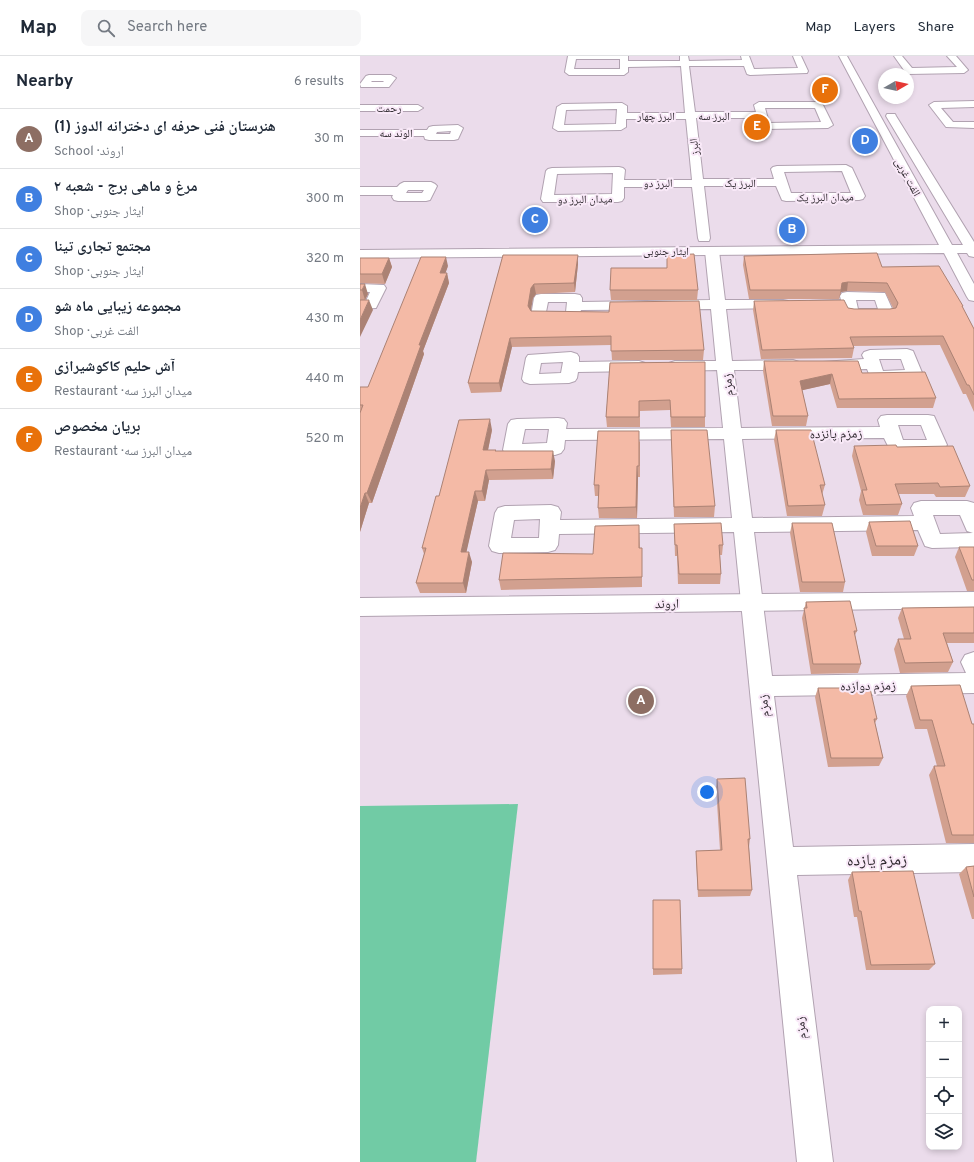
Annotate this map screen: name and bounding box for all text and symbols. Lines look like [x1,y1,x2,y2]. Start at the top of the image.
search box [81,10,361,46]
text: Map [20,16,57,40]
icon: search [95,17,117,39]
text: Search here [127,18,207,37]
text: Map [805,19,831,36]
text: Layers [853,19,895,36]
text: Share [917,19,954,36]
north arrow [878,68,914,104]
text: Nearby [16,71,73,93]
text: 6 results [294,74,344,90]
pin: F [812,75,838,105]
street label: رحمت [377,102,401,116]
street label: البرز چهار [636,110,675,124]
street label: البرز سه [698,110,730,124]
pin: E [744,112,770,142]
text: هنرستان فنی حرفه ای دخترانه الدوز (1) [54,118,276,137]
pin: D [852,126,878,156]
street label: الوند سه [379,127,413,141]
text: A [24,131,34,147]
text: 30 m [314,131,344,147]
street label: البرز [687,138,703,157]
text: School · اروند [54,144,124,160]
street label: الفت غربی [891,156,923,199]
street label: البرز دو [643,177,673,191]
street label: البرز یک [724,177,756,191]
text: مرغ و ماهی برج - شعبه ۲ [54,178,198,197]
street label: میدان البرز یک [796,190,854,206]
text: B [25,191,33,207]
text: 300 m [306,191,344,207]
street label: میدان البرز دو [557,193,613,207]
text: Shop · ایثار جنوبی [54,204,144,220]
pin: C [522,205,548,235]
pin: B [779,215,805,245]
text: مجتمع تجاری تینا [54,238,151,257]
street label: ایثار جنوبی [643,245,689,259]
text: C [25,251,33,267]
text: 320 m [306,251,344,267]
text: Shop · ایثار جنوبی [54,264,144,280]
text: مجموعه زیبایی ماه شو [54,298,181,317]
text: D [24,311,34,327]
text: 430 m [306,311,344,327]
text: Shop · الفت غربی [54,324,139,340]
text: آش حلیم کاکوشیرازی [54,358,175,377]
text: E [25,371,33,387]
text: 440 m [305,371,344,387]
street label: زمزم [720,373,738,397]
text: Restaurant · میدان البرز سه [54,384,192,400]
text: بریان مخصوص [54,418,140,437]
street label: زمزم پانزده [809,427,863,443]
text: F [25,431,33,447]
text: 520 m [306,431,344,447]
text: Restaurant · میدان البرز سه [54,444,192,460]
street label: اروند [655,597,679,613]
street label: زمزم دوازده [840,679,896,695]
pin: A [628,686,654,716]
street label: زمزم [756,694,774,718]
your location [697,782,717,802]
street label: زمزم یازده [847,850,907,872]
map controls [926,1006,962,1150]
button: + [926,1006,962,1042]
street label: زمزم [793,1016,811,1040]
button: − [926,1042,962,1078]
button: locate [926,1078,962,1114]
button: layers [926,1114,962,1150]

